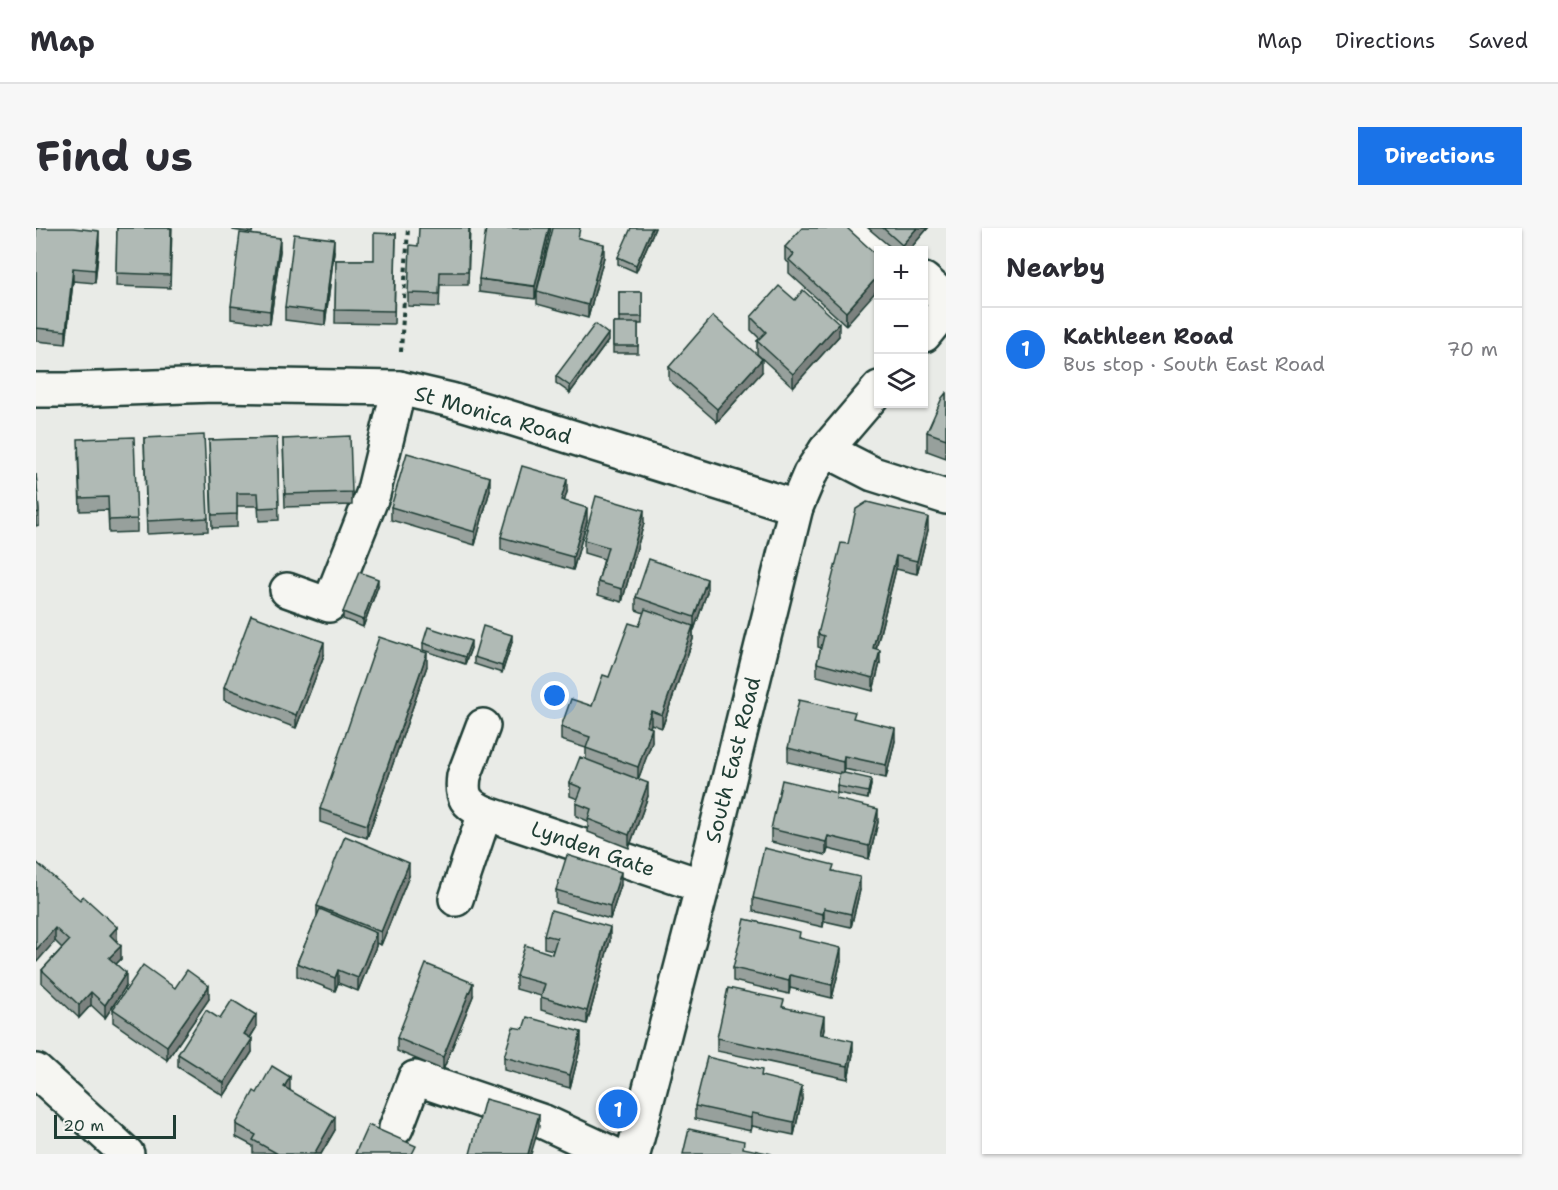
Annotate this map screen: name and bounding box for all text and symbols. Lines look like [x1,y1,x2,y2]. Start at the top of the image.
text: Map [30,22,95,60]
text: Map [1257,27,1302,55]
text: Directions [1335,27,1435,55]
text: Saved [1468,27,1528,55]
button: Directions [1358,127,1522,185]
text: Find us [36,128,193,184]
map controls [874,246,928,408]
button: + [874,246,928,300]
text: Nearby [1006,250,1105,285]
button: − [874,300,928,354]
text: Kathleen Road [1063,322,1234,351]
text: 1 [1021,336,1030,362]
text: 70 m [1446,336,1498,362]
text: Bus stop · South East Road [1063,351,1325,377]
button: layers [874,354,928,408]
street label: St Monica Road [411,379,575,451]
street label: South East Road [699,674,767,846]
your location [540,681,569,710]
street label: Lynden Gate [527,815,659,883]
pin: 1 [598,1086,638,1132]
scale bar [54,1112,176,1140]
text: 20 m [63,1115,104,1136]

